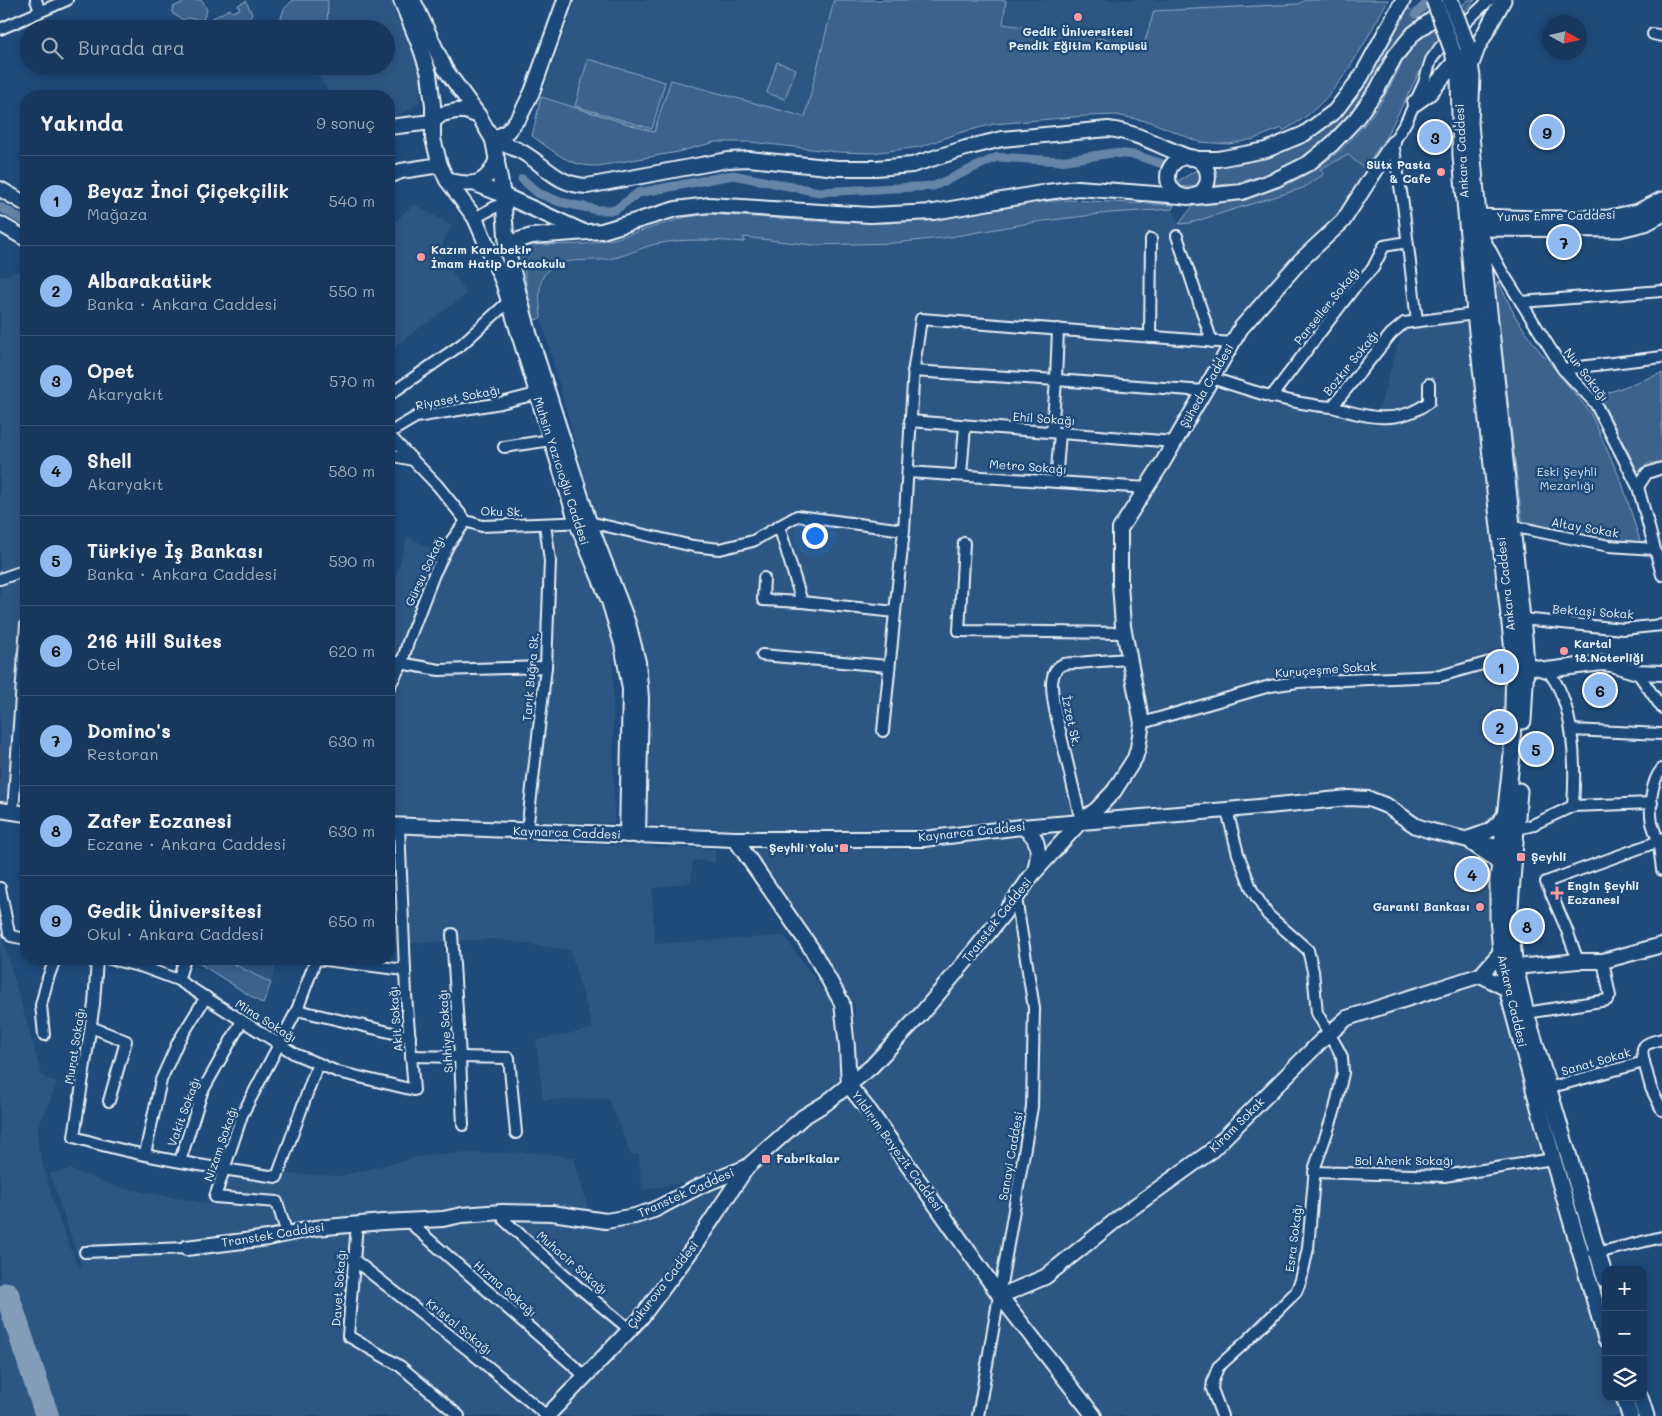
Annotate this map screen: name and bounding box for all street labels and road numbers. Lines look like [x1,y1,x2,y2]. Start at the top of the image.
street label: Ankara Caddesi [1451,104,1471,199]
street label: Yunus Emre Caddesi [1496,206,1616,224]
street label: Parseller Sokağı [1290,263,1363,348]
street label: Bozkır Sokağı [1319,326,1382,398]
street label: Şüheda Caddesi [1176,341,1237,430]
street label: Nur Sokağı [1561,344,1613,404]
street label: Riyaset Sokağı [414,381,502,413]
street label: Muhsin Yazıcıoğlu Caddesi [530,394,594,547]
street label: Ehil Sokağı [1012,408,1076,428]
street label: Metro Sokağı [989,455,1067,477]
street label: Oku Sk. [480,503,524,519]
street label: Altay Sokak [1550,513,1620,541]
street label: Gürsu Sokağı [401,533,447,608]
street label: Ankara Caddesi [1492,536,1518,632]
street label: Bektaşi Sokak [1552,600,1634,622]
street label: Tarık Buğra Sk. [518,632,542,722]
street label: Kuruçeşme Sokak [1275,657,1377,681]
street label: İzzet Sk. [1059,694,1085,748]
street label: Kaynarca Caddesi [917,817,1026,845]
street label: Kaynarca Caddesi [513,822,621,842]
street label: Transtek Caddesi [958,874,1034,965]
street label: Ankara Caddesi [1495,953,1531,1049]
street label: Akit Sokağı [384,986,406,1053]
street label: Sıhhiye Sokağı [434,989,456,1073]
street label: Mina Sokağı [233,995,300,1045]
street label: Murat Sokağı [60,1006,88,1085]
street label: Sanat Sokak [1559,1043,1632,1079]
street label: Vakit Sokağı [163,1075,203,1149]
street label: Yıldırım Bayezit Caddesi [849,1087,947,1214]
street label: Kiram Sokak [1205,1093,1267,1155]
street label: Nizam Sokağı [200,1104,240,1183]
street label: Sanayi Caddesi [994,1110,1026,1202]
street label: Bol Ahenk Sokağı [1354,1152,1454,1168]
street label: Transtek Caddesi [635,1164,736,1221]
street label: Esra Sokağı [1281,1203,1305,1273]
street label: Transtek Caddesi [220,1218,325,1250]
street label: Muhacir Sokağı [534,1227,612,1298]
street label: Çukurova Caddesi [623,1237,701,1331]
street label: Davet Sokağı [327,1249,349,1327]
street label: Hızma Sokağı [471,1257,540,1320]
street label: Kristal Sokağı [423,1295,496,1358]

